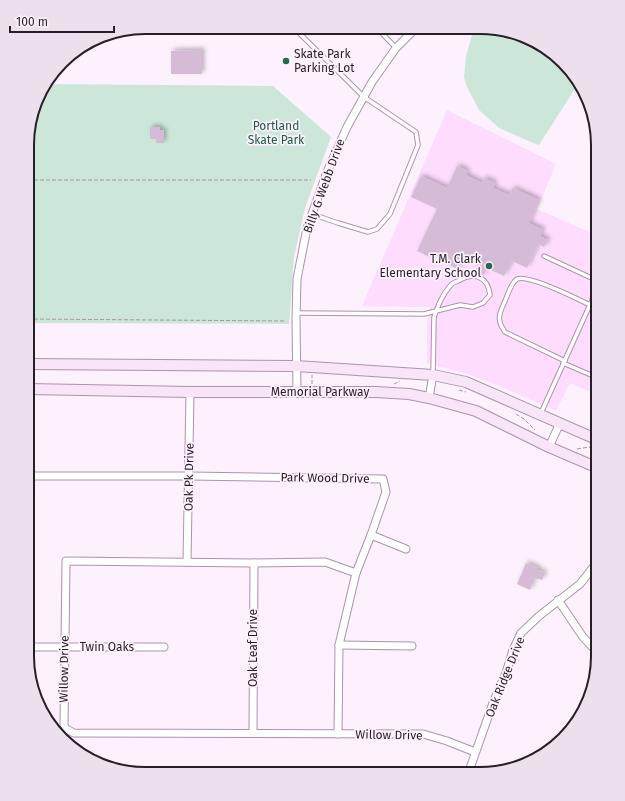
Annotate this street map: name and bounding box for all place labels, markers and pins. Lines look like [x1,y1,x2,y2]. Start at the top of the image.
place label: Skate Park Parking Lot [294,47,355,75]
marker: Skate Park Parking Lot [281,56,291,66]
place label: T.M. Clark Elementary School [379,252,482,280]
marker: T.M. Clark Elementary School [484,261,494,271]

